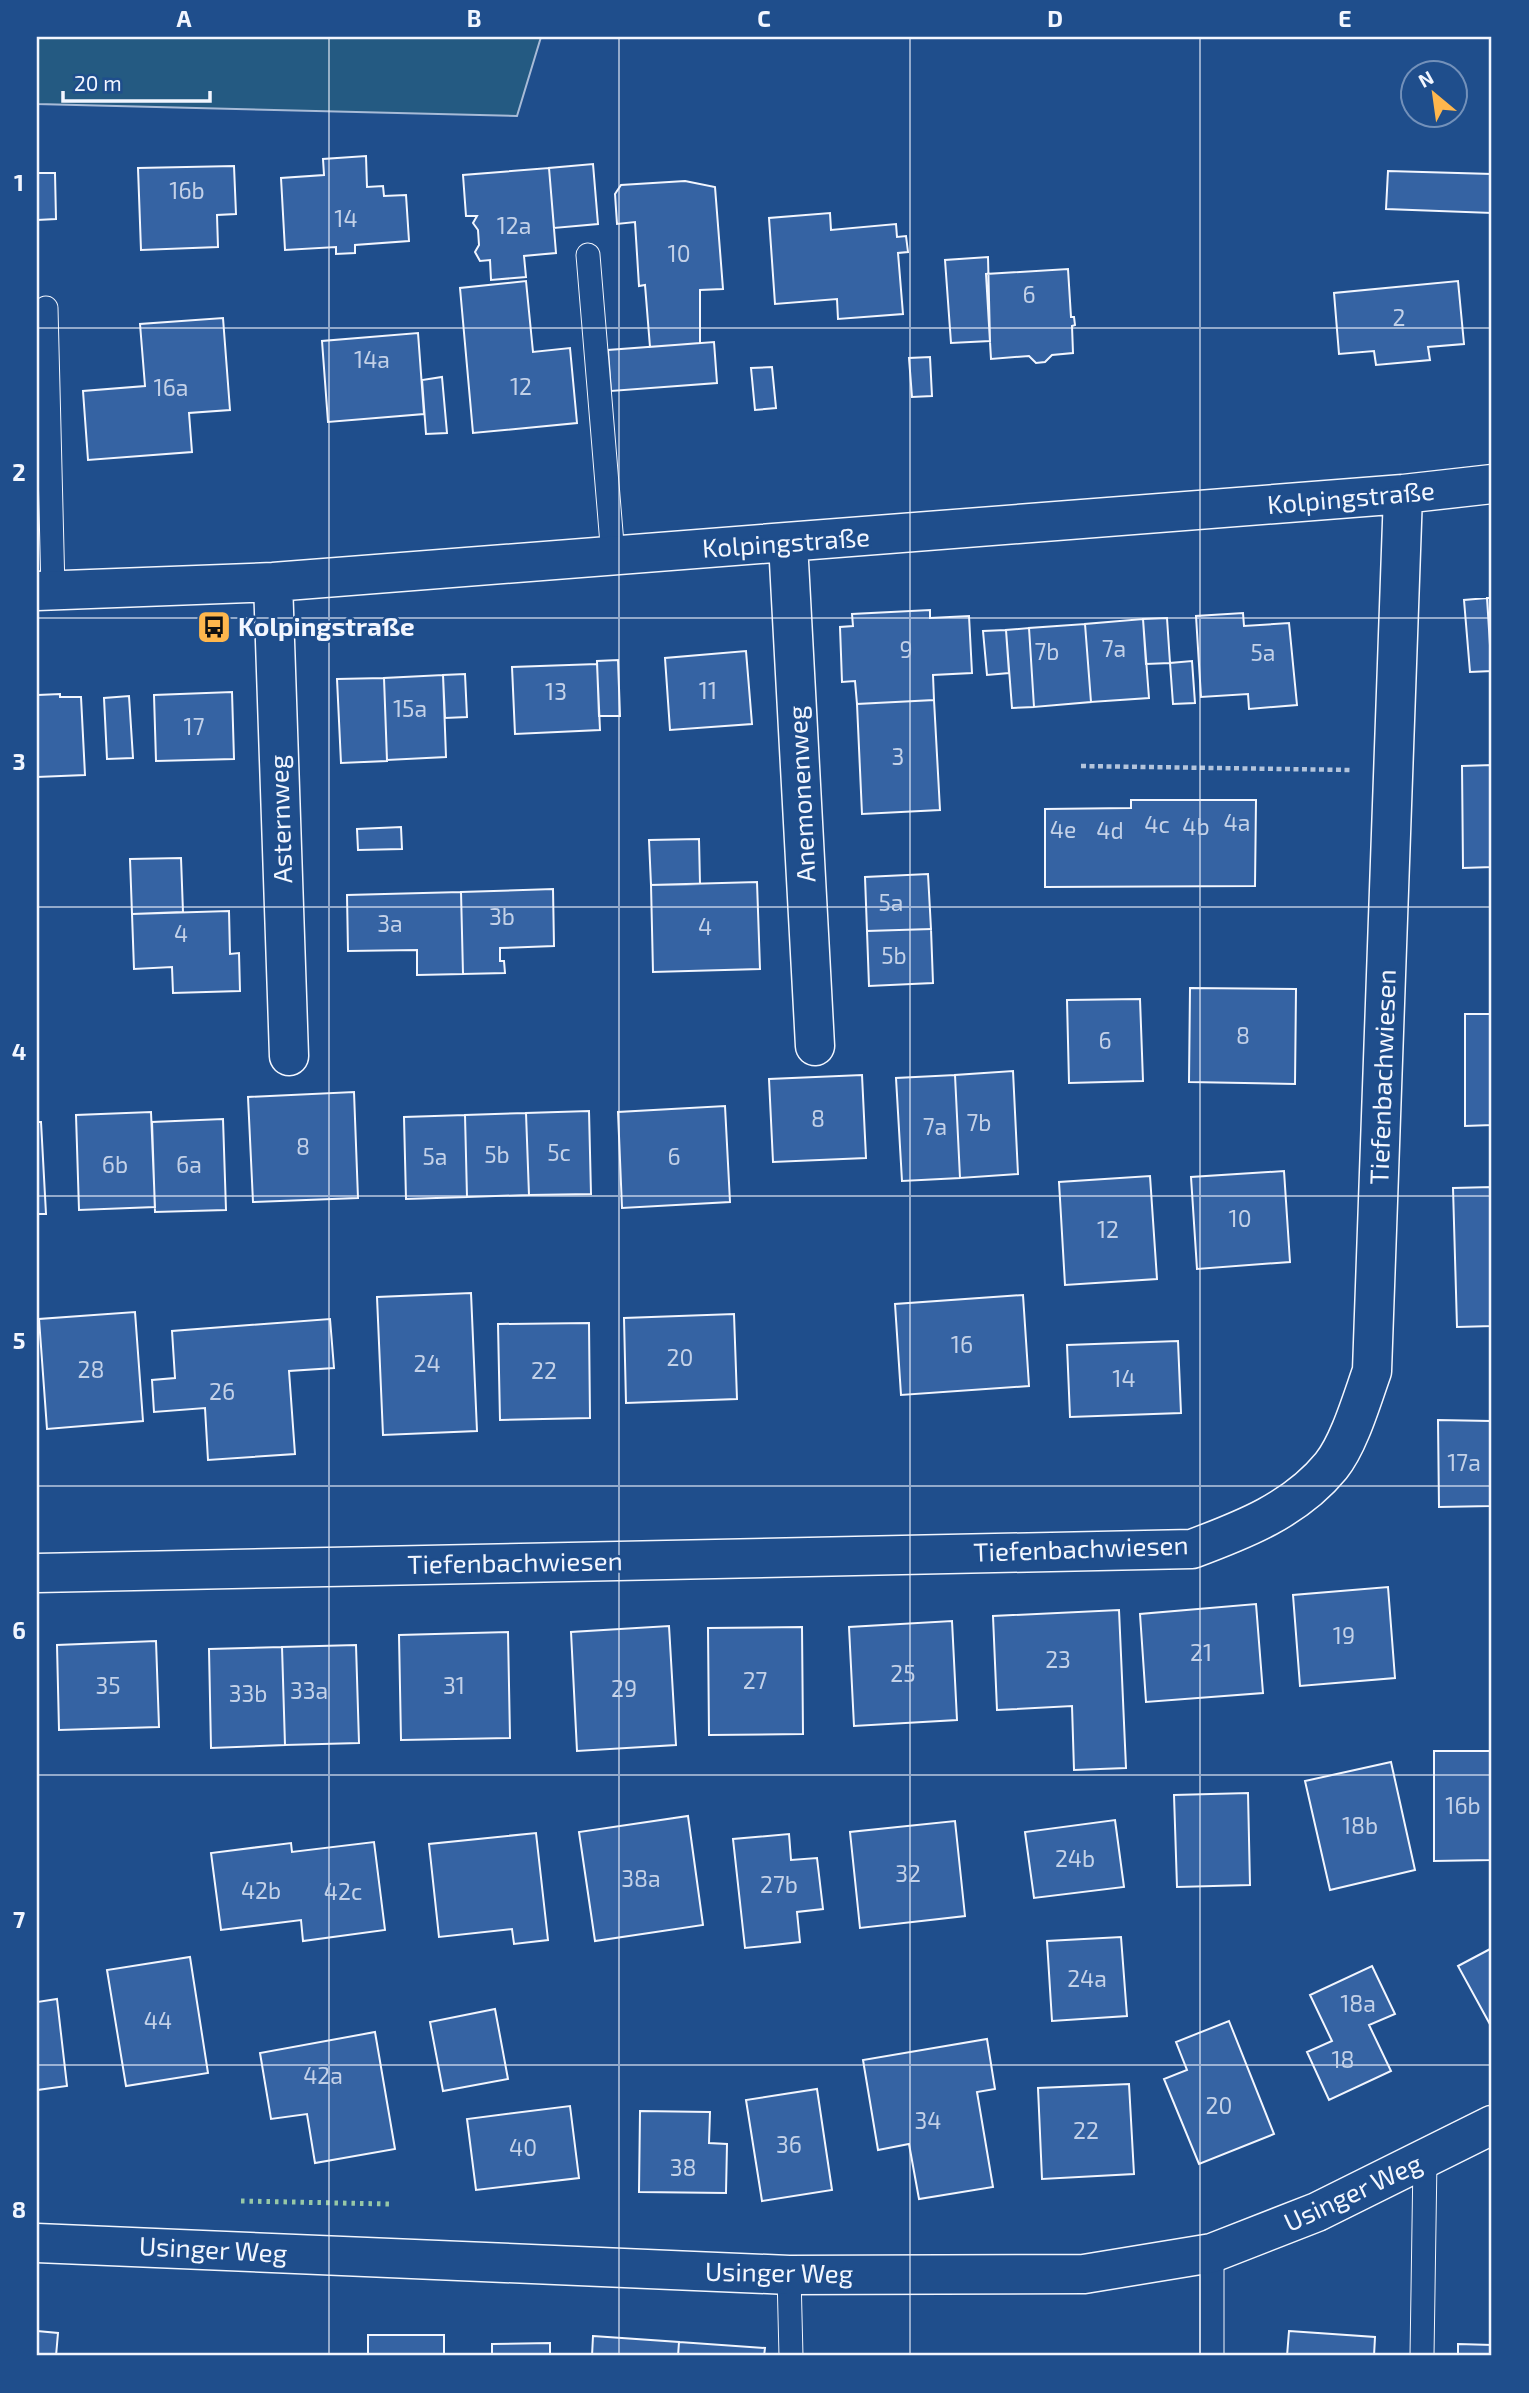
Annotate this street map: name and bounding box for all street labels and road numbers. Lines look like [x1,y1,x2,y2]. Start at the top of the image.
street label: Kolpingstraße [1266,474,1436,519]
street label: Kolpingstraße [701,520,871,563]
street label: Anemonenweg [780,705,821,883]
street label: Asternweg [262,754,297,884]
street label: Tiefenbachwiesen [1362,969,1401,1185]
street label: Tiefenbachwiesen [973,1528,1189,1567]
street label: Tiefenbachwiesen [407,1544,623,1579]
street label: Usinger Weg [1279,2146,1426,2237]
street label: Usinger Weg [138,2229,288,2268]
street label: Usinger Weg [705,2255,854,2288]

